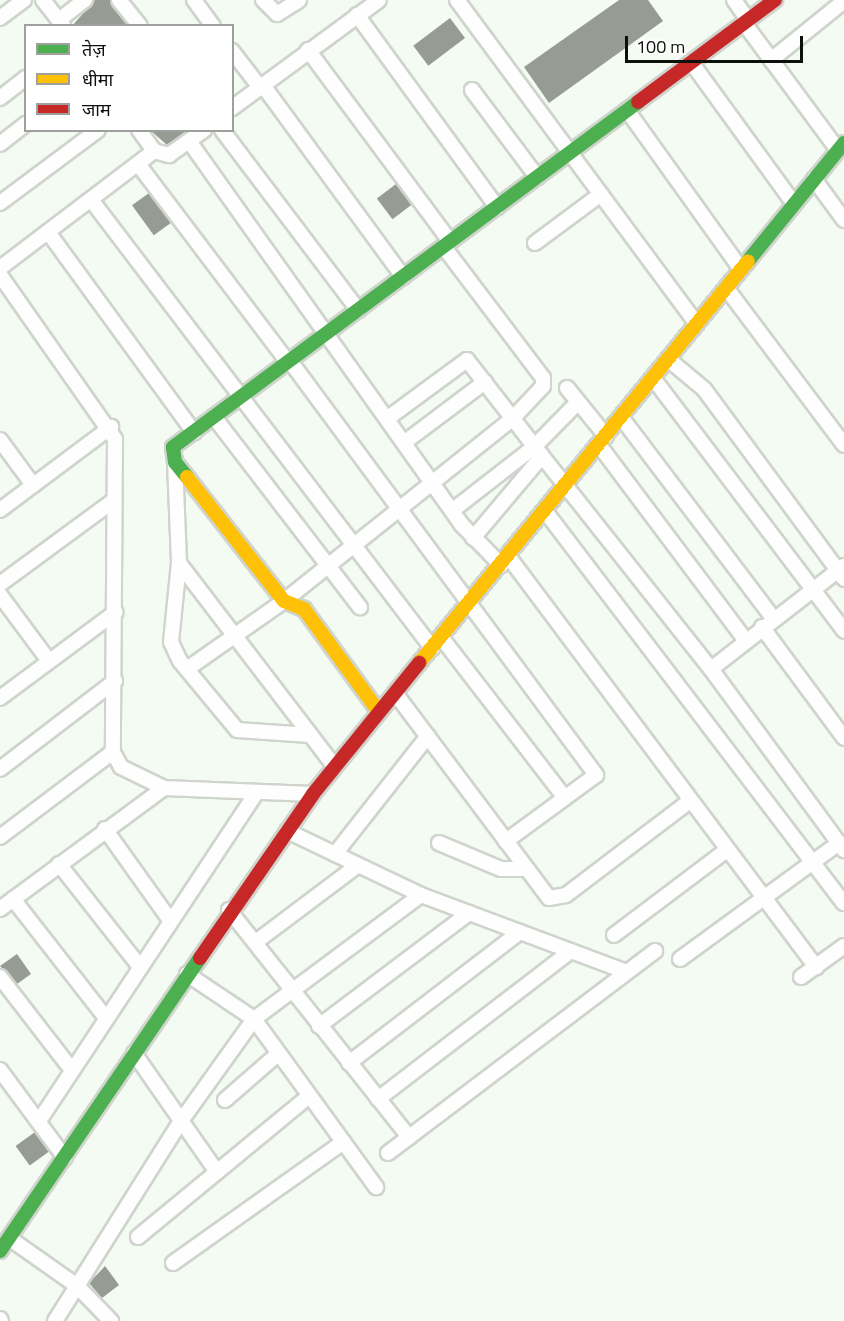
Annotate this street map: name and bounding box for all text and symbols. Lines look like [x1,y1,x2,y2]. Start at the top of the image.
legend [24,24,234,132]
scale bar [628,24,806,62]
text: 100 m [636,33,685,60]
text: तेज़ [82,36,106,63]
text: धीमा [82,66,113,93]
text: जाम [82,96,111,123]

